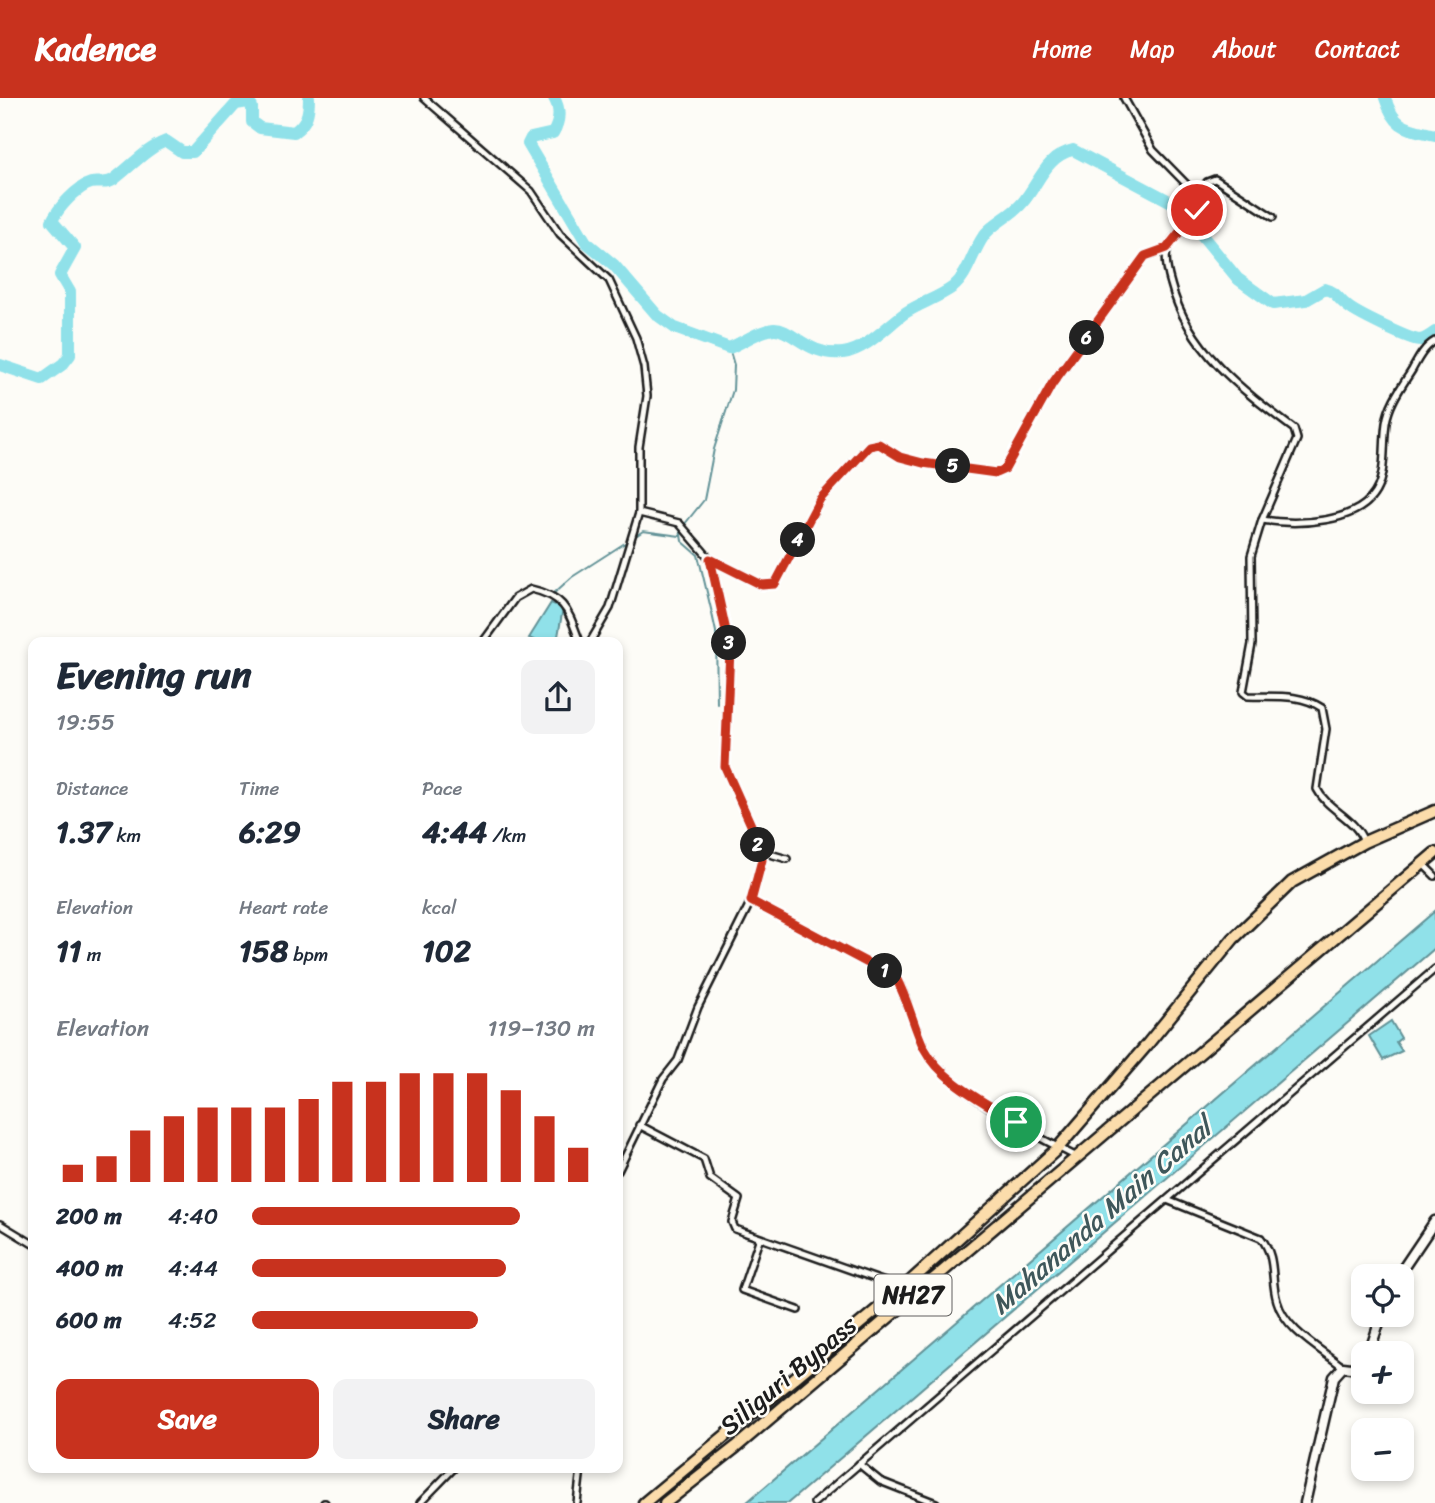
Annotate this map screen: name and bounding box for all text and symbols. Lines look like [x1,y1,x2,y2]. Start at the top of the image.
text: Kadence [35,20,156,78]
text: Home [1032,28,1092,70]
text: Map [1130,28,1174,70]
text: About [1212,28,1277,70]
text: Contact [1315,28,1400,70]
pin [1167,180,1227,240]
icon: check [1178,191,1216,229]
pin: 6 [1070,320,1104,356]
text: 6 [1081,321,1092,354]
pin: 5 [936,448,970,484]
text: 5 [947,449,958,482]
pin: 4 [780,522,816,558]
text: 4 [792,523,803,556]
pin: 3 [712,626,746,660]
text: 3 [723,626,734,659]
text: Evening run [56,642,252,709]
button: share [521,660,595,734]
text: 19:55 [56,702,115,743]
text: Distance [56,772,128,805]
text: Time [239,772,279,805]
text: Pace [422,772,462,805]
text: 1.37 [56,805,112,859]
text: 6:29 [239,805,301,859]
text: 4:44 [422,805,487,859]
text: km [112,819,141,852]
text: /km [487,819,526,852]
pin: 2 [740,828,776,862]
text: 2 [752,828,763,861]
text: Elevation [56,891,133,924]
text: Heart rate [239,891,328,924]
text: kcal [422,891,457,924]
text: 11 [56,924,82,978]
text: 158 [239,924,288,978]
text: 102 [422,924,471,978]
text: m [82,938,101,971]
text: bpm [288,938,328,971]
pin: 1 [868,954,903,988]
text: 1 [880,954,889,987]
text: Elevation [56,1008,149,1049]
text: 119–130 m [487,1008,595,1049]
pin [986,1092,1046,1152]
water label: Mahananda Main Canal [979,1101,1228,1327]
icon: arrive [997,1103,1035,1141]
text: 200 m [56,1196,122,1237]
text: 4:40 [168,1196,218,1237]
text: 400 m [56,1248,123,1289]
text: 4:44 [168,1248,218,1289]
map controls [1351,1264,1414,1481]
button: locate [1351,1264,1414,1327]
road number: NH27 [874,1274,951,1316]
text: 600 m [56,1300,122,1341]
text: 4:52 [168,1300,217,1341]
street label: Siliguri Bypass [708,1302,868,1447]
button: + [1351,1341,1414,1404]
button: Save [56,1379,319,1459]
button: Share [333,1379,595,1459]
button: − [1351,1418,1414,1481]

